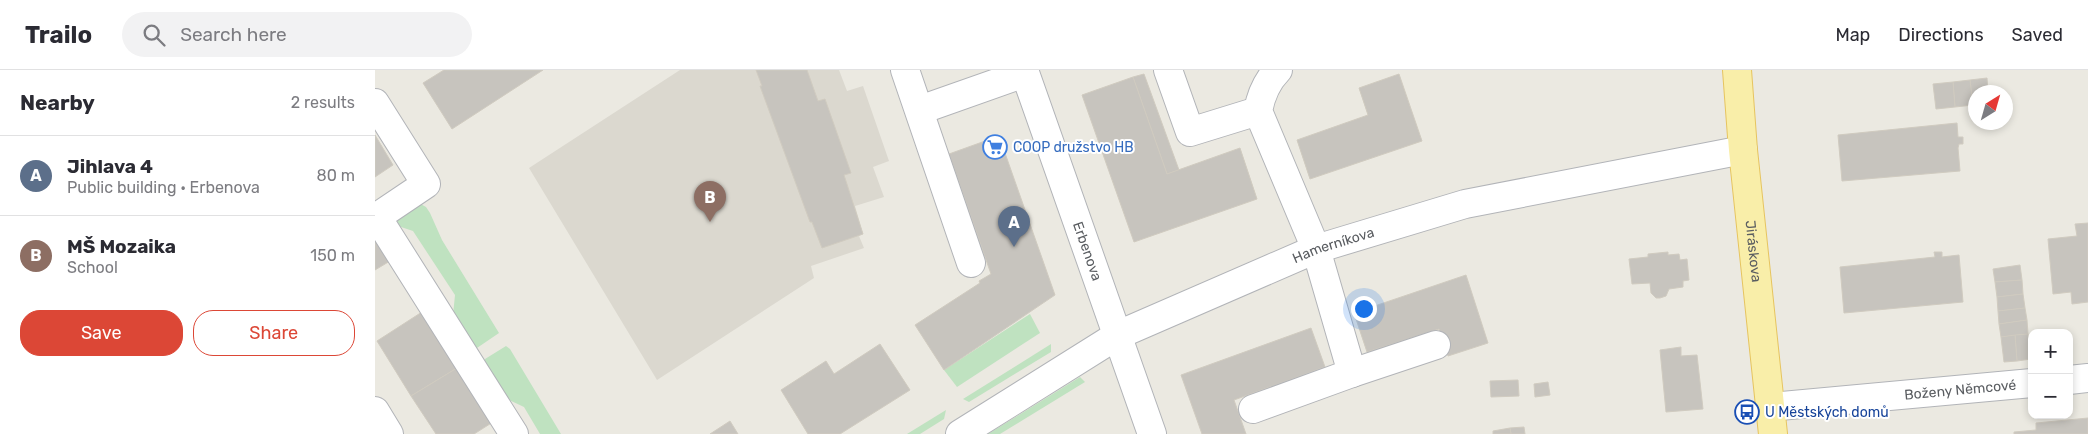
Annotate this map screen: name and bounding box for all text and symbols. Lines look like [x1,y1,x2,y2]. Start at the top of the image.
search box [122,12,472,57]
text: Trailo [25,21,92,49]
icon: search [140,21,168,49]
text: Search here [180,23,287,46]
text: Map [1835,24,1870,46]
text: Directions [1898,24,1984,46]
text: Saved [2012,24,2063,46]
north arrow [1968,85,2013,130]
text: Nearby [20,90,95,115]
text: 2 results [291,93,355,112]
supermarket icon: COOP družstvo HB [982,134,1008,160]
place label: COOP družstvo HB [1013,139,1134,156]
text: Jihlava 4 [67,155,153,178]
text: A [30,166,42,185]
text: 80 m [317,166,355,185]
text: Public building · Erbenova [67,178,260,197]
pin: B [694,181,726,222]
pin: A [998,206,1030,247]
street label: Erbenova [1069,219,1106,283]
street label: Jiráskova [1742,219,1765,283]
street label: Hamerníkova [1290,223,1376,267]
text: MŠ Mozaika [67,235,176,258]
text: B [30,246,42,265]
text: 150 m [310,246,355,265]
text: School [67,258,118,277]
your location [1351,296,1377,322]
button: Save [20,310,183,356]
button: Share [193,310,355,356]
map controls [2028,329,2073,419]
button: + [2028,329,2073,374]
button: − [2028,374,2073,419]
street label: Boženy Němcové [1904,376,2017,403]
bus stop icon: U Městských domů [1734,399,1760,425]
place label: U Městských domů [1765,404,1889,421]

